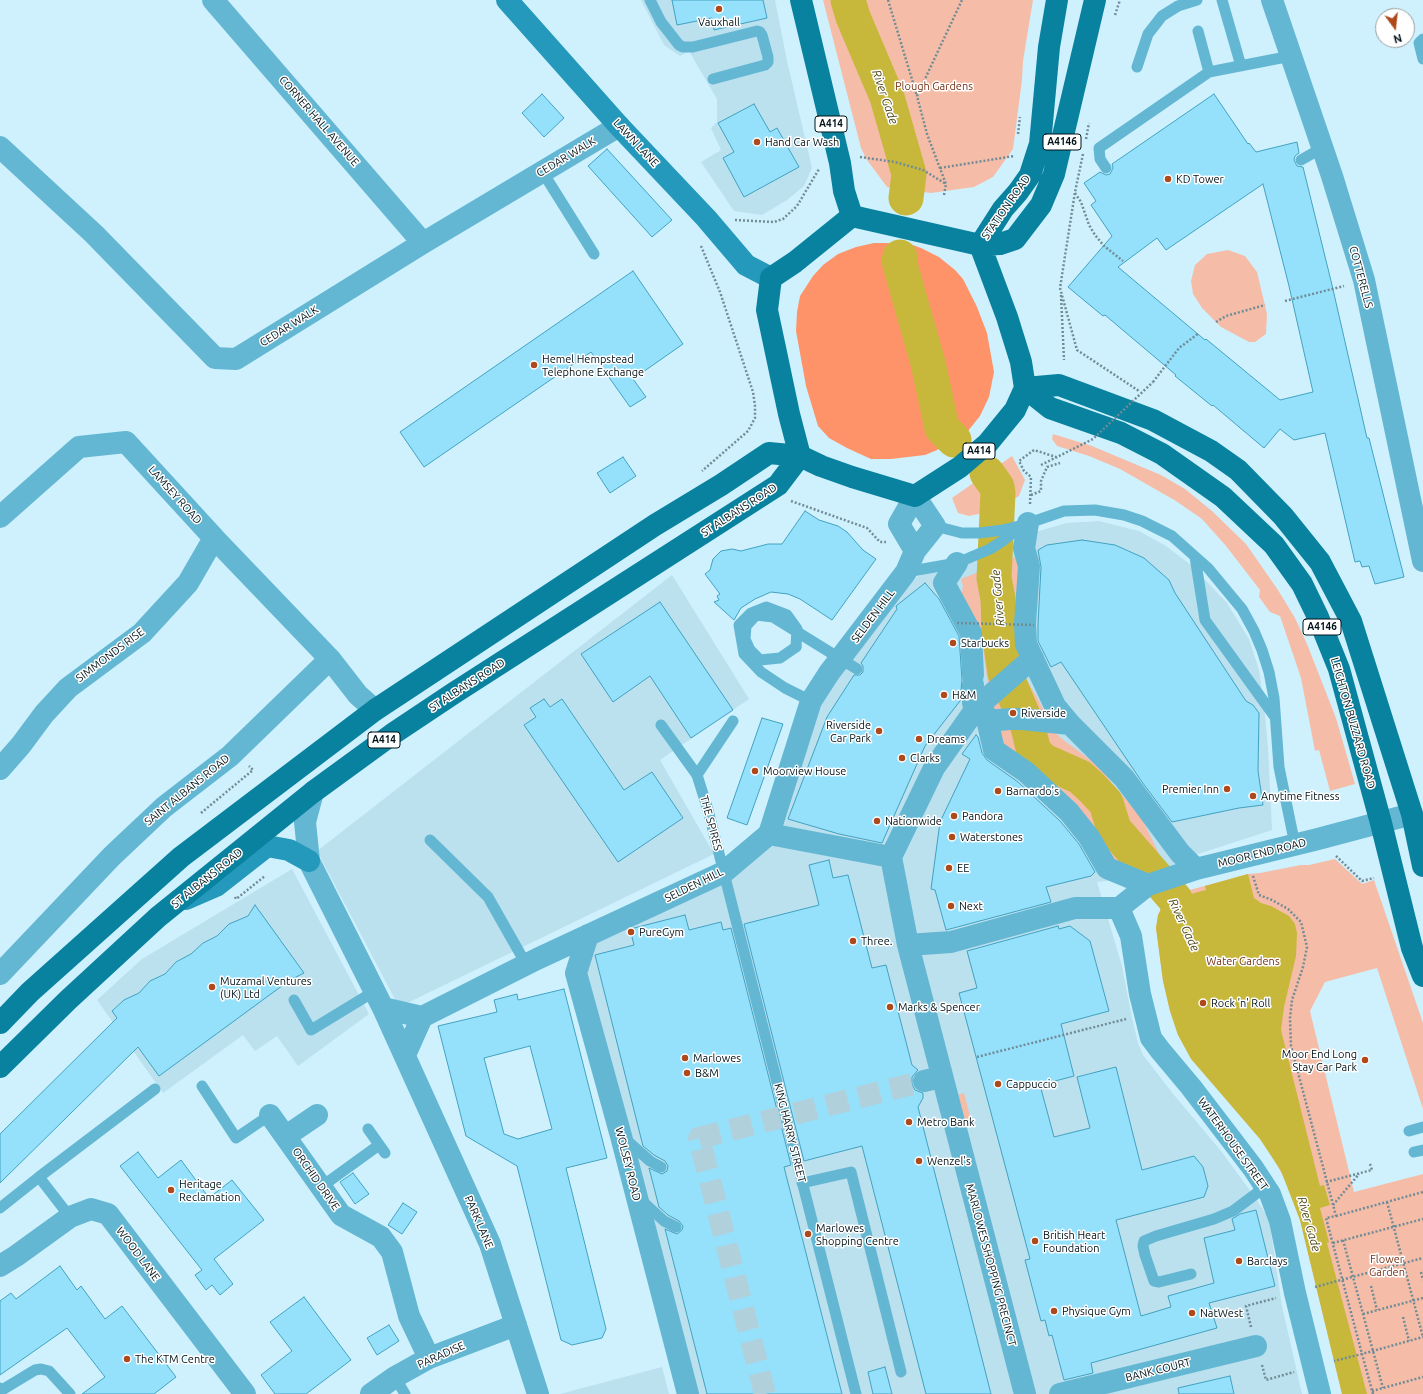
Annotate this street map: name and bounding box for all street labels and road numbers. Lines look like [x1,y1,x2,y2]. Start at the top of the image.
street label: CORNER HALL AVENUE [276,73,362,169]
street label: LAWN LANE [611,116,661,170]
road number: A414 [815,116,847,132]
street label: CEDAR WALK [534,134,598,180]
road number: A4146 [1043,134,1081,150]
street label: STATION ROAD [979,172,1033,242]
street label: COTTERELLS [1346,244,1376,310]
street label: CEDAR WALK [257,303,321,349]
road number: A414 [963,443,995,459]
street label: LAMSEY ROAD [145,463,205,527]
street label: ST ALBANS ROAD [699,481,779,539]
street label: SELDEN HILL [849,587,897,645]
road number: A4146 [1303,619,1341,635]
street label: SIMMONDS RISE [73,625,147,685]
street label: ST ALBANS ROAD [427,656,507,714]
street label: LEIGHTON BUZZARD ROAD [1328,656,1378,790]
road number: A414 [368,732,400,748]
street label: SAINT ALBANS ROAD [142,752,232,828]
street label: THE SPIRES [697,794,725,852]
street label: MOOR END ROAD [1216,836,1308,870]
street label: ST ALBANS ROAD [169,845,245,911]
street label: SELDEN HILL [663,865,725,905]
street label: KING HARRY STREET [771,1082,809,1184]
street label: WATERHOUSE STREET [1195,1095,1271,1193]
street label: WOLSEY ROAD [612,1126,644,1202]
street label: ORCHID DRIVE [290,1145,342,1213]
street label: MARLOWES SHOPPING PRECINCT [963,1182,1019,1348]
street label: PARK LANE [462,1193,496,1251]
street label: WOOD LANE [113,1224,163,1284]
street label: PARADISE [415,1339,467,1371]
street label: BANK COURT [1124,1356,1192,1384]

